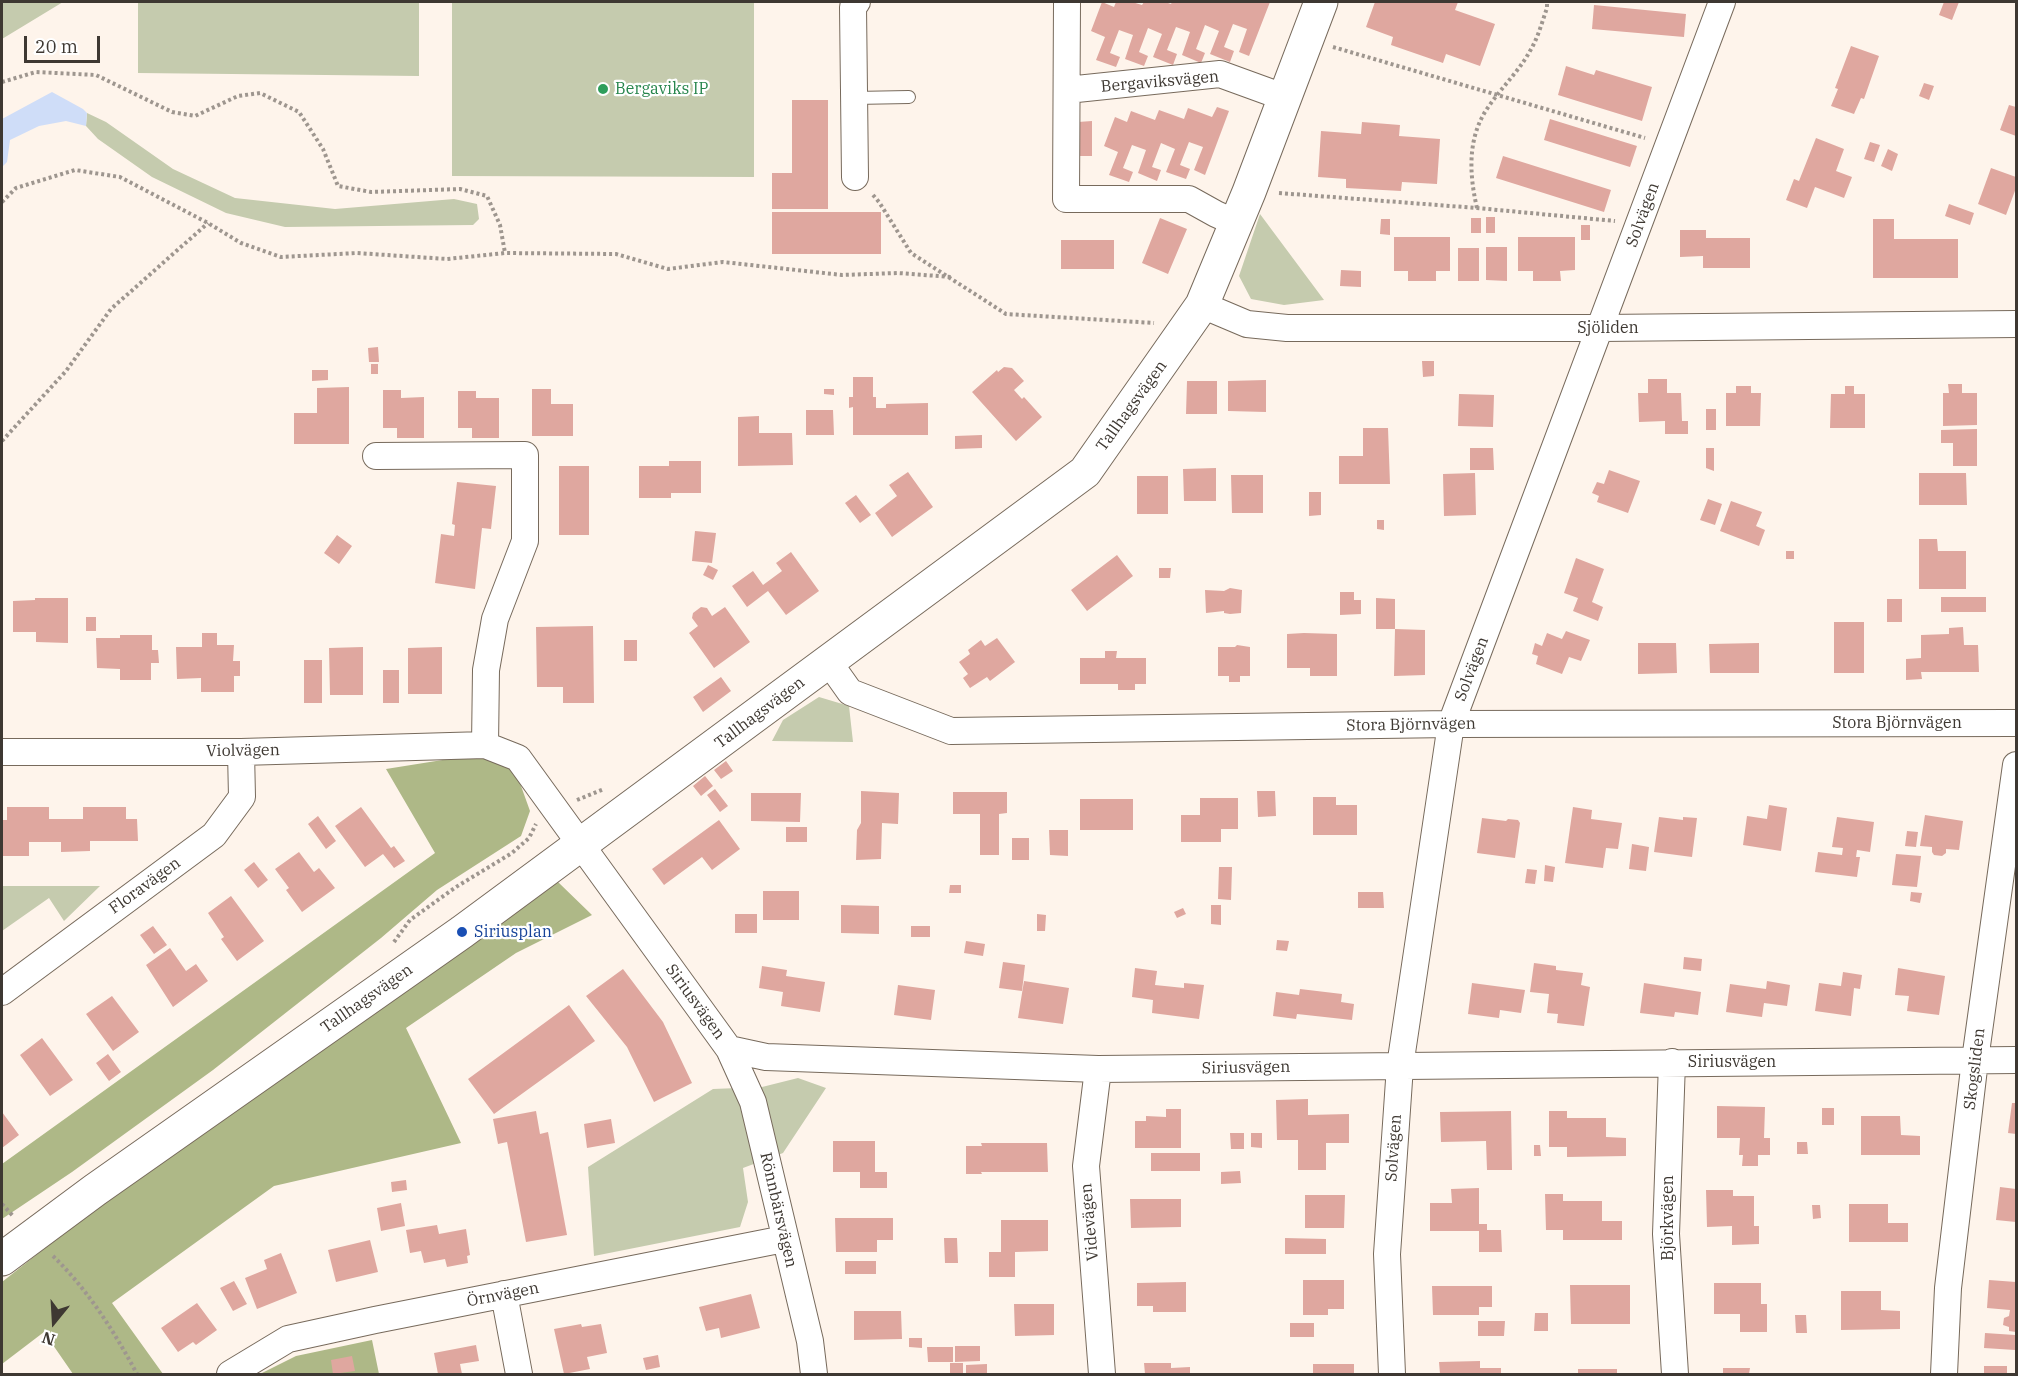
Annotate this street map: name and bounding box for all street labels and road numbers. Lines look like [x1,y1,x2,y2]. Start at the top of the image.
street label: Bergaviksvägen [1100,67,1220,97]
street label: Solvägen [1622,180,1664,250]
street label: Sjöliden [1577,318,1639,338]
street label: Tallhagsvägen [1093,357,1171,455]
street label: Solvägen [1451,634,1493,704]
street label: Tallhagsvägen [711,673,809,753]
street label: Stora Björnvägen [1832,713,1962,733]
street label: Stora Björnvägen [1346,714,1476,736]
street label: Violvägen [206,741,280,761]
street label: Floravägen [105,854,185,918]
street label: Tallhagsvägen [317,960,417,1038]
street label: Siriusvägen [661,961,729,1043]
street label: Skogsliden [1960,1027,1990,1111]
street label: Siriusvägen [1688,1052,1776,1072]
street label: Siriusvägen [1202,1058,1290,1078]
street label: Solvägen [1382,1114,1406,1182]
street label: Rönnbärsvägen [755,1151,801,1269]
street label: Björkvägen [1658,1175,1678,1261]
street label: Videvägen [1077,1182,1103,1262]
street label: Örnvägen [465,1279,541,1311]

